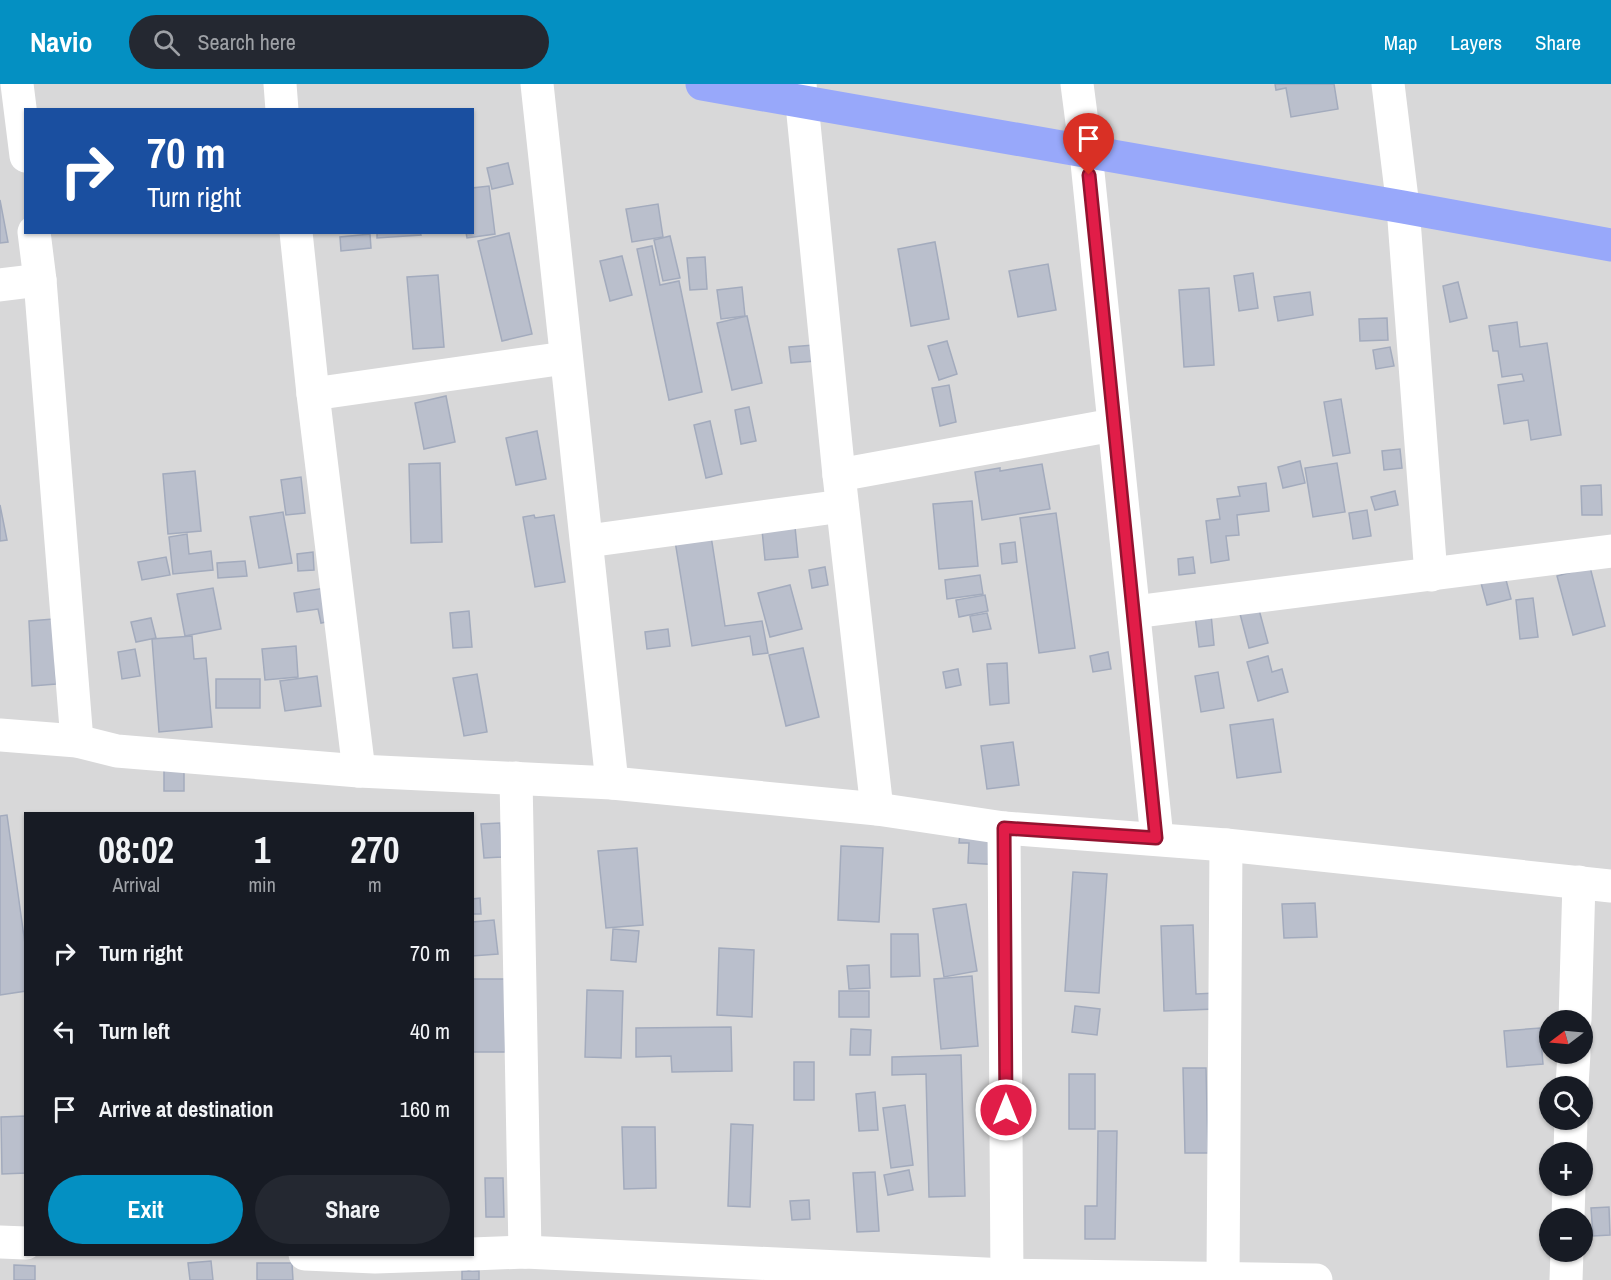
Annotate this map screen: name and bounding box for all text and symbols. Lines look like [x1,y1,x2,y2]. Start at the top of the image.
search box [129,15,549,69]
text: Navio [30,23,93,61]
icon: search [150,26,183,59]
text: Search here [198,27,296,57]
text: Map [1384,28,1417,57]
text: Layers [1450,28,1502,57]
text: Share [1535,28,1581,57]
pin [1063,113,1114,175]
icon: arrive [1072,122,1105,155]
text: 70 m [147,125,226,181]
icon: right [48,132,126,210]
text: Turn right [147,179,241,215]
text: 08:02 [98,826,174,874]
text: 1 [254,826,270,874]
text: 270 [350,826,400,874]
text: Arrival [113,871,160,898]
text: min [248,871,276,898]
text: m [368,871,382,898]
icon: right [48,937,81,970]
text: Turn right [99,938,183,968]
text: 70 m [410,938,450,968]
north arrow [1539,1010,1593,1064]
map controls [1539,1010,1593,1262]
icon: left [48,1015,81,1048]
text: Turn left [99,1016,170,1046]
text: 40 m [410,1016,450,1046]
button: search [1539,1076,1593,1130]
position arrow [974,1078,1038,1142]
icon: arrive [48,1093,81,1126]
text: Arrive at destination [99,1094,273,1124]
text: 160 m [400,1094,450,1124]
button: + [1539,1142,1593,1196]
button: Exit [48,1175,243,1244]
button: Share [255,1175,450,1244]
button: − [1539,1208,1593,1262]

